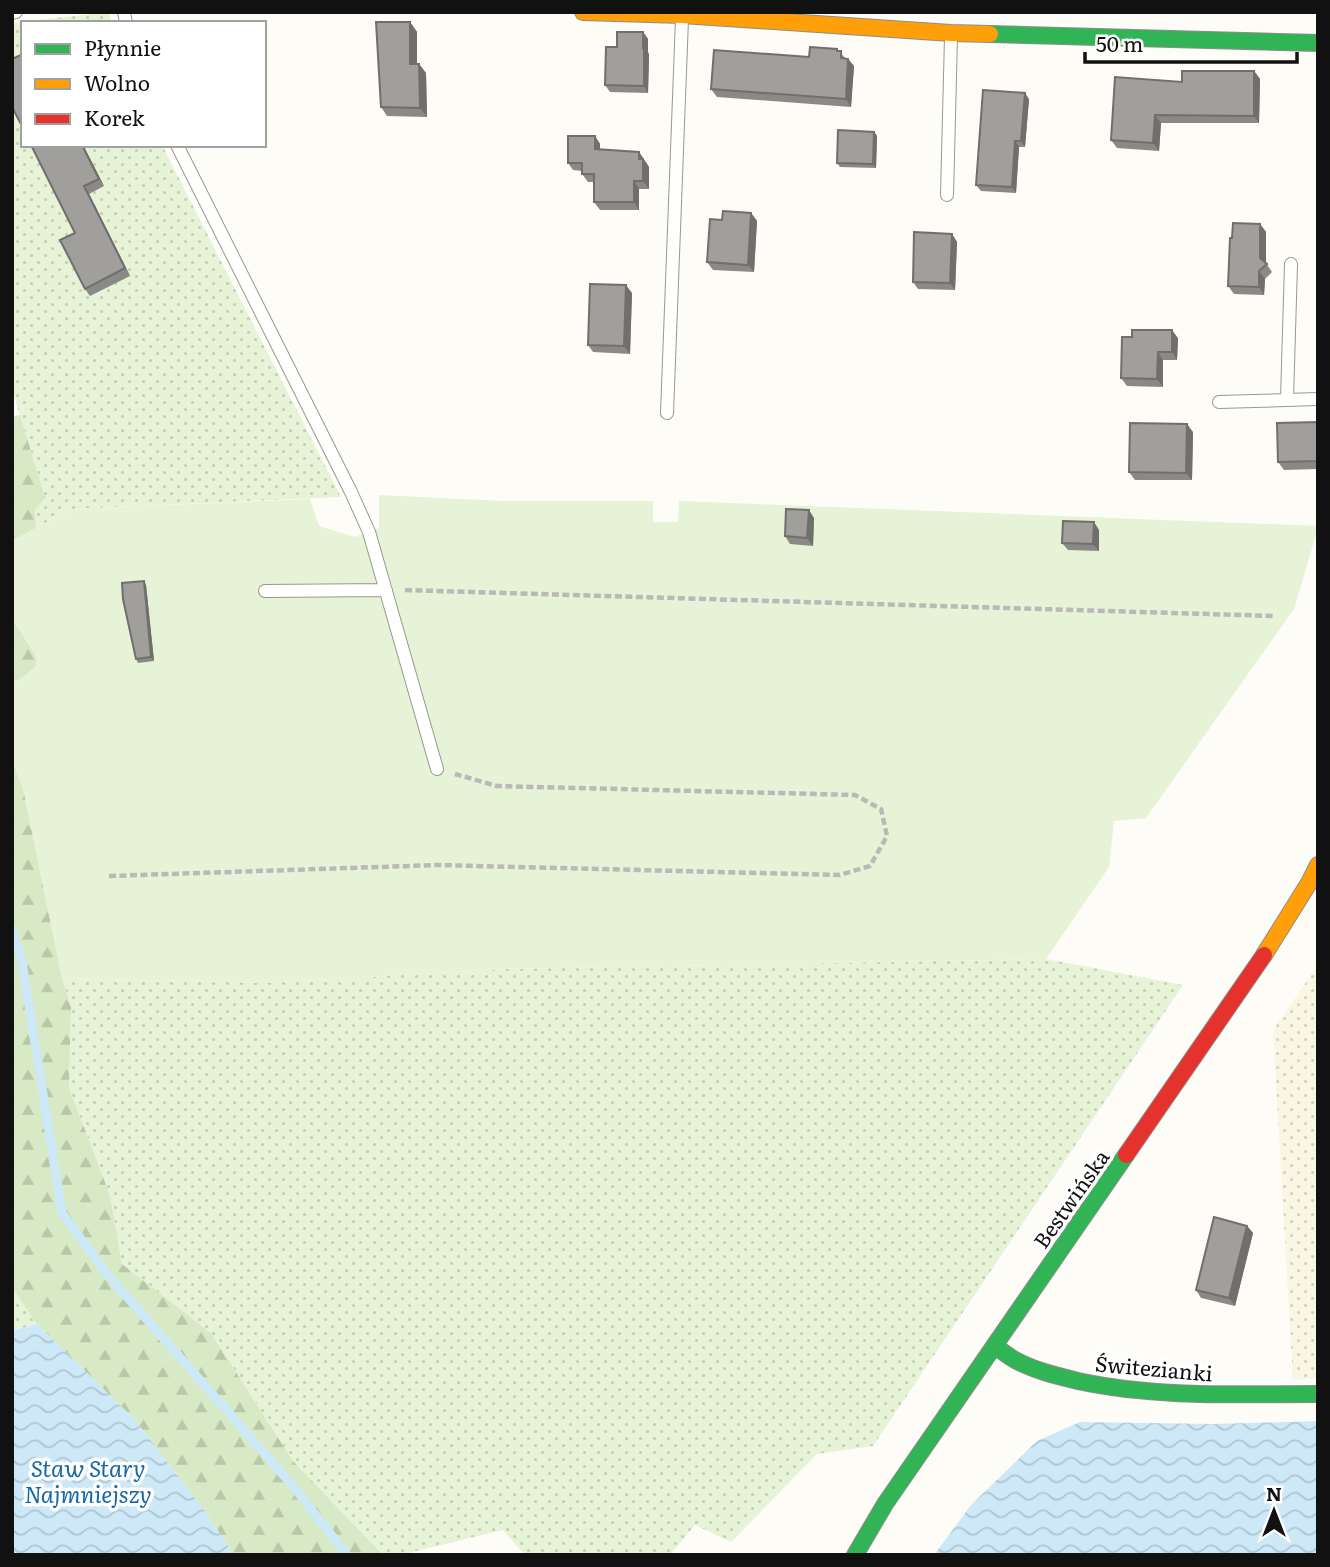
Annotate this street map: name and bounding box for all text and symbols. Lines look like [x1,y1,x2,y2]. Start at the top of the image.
legend [21,21,266,147]
scale bar [1085,21,1297,65]
text: 50 m [1096,27,1143,58]
text: Płynnie [84,31,161,62]
text: Wolno [84,66,150,97]
text: Korek [84,101,145,132]
street label: Bestwińska [1025,1142,1116,1254]
street label: Świtezianki [1094,1346,1214,1388]
water label: Staw Stary Najmniejszy [24,1450,152,1510]
north arrow [1239,1476,1309,1546]
text: N [1266,1479,1282,1507]

